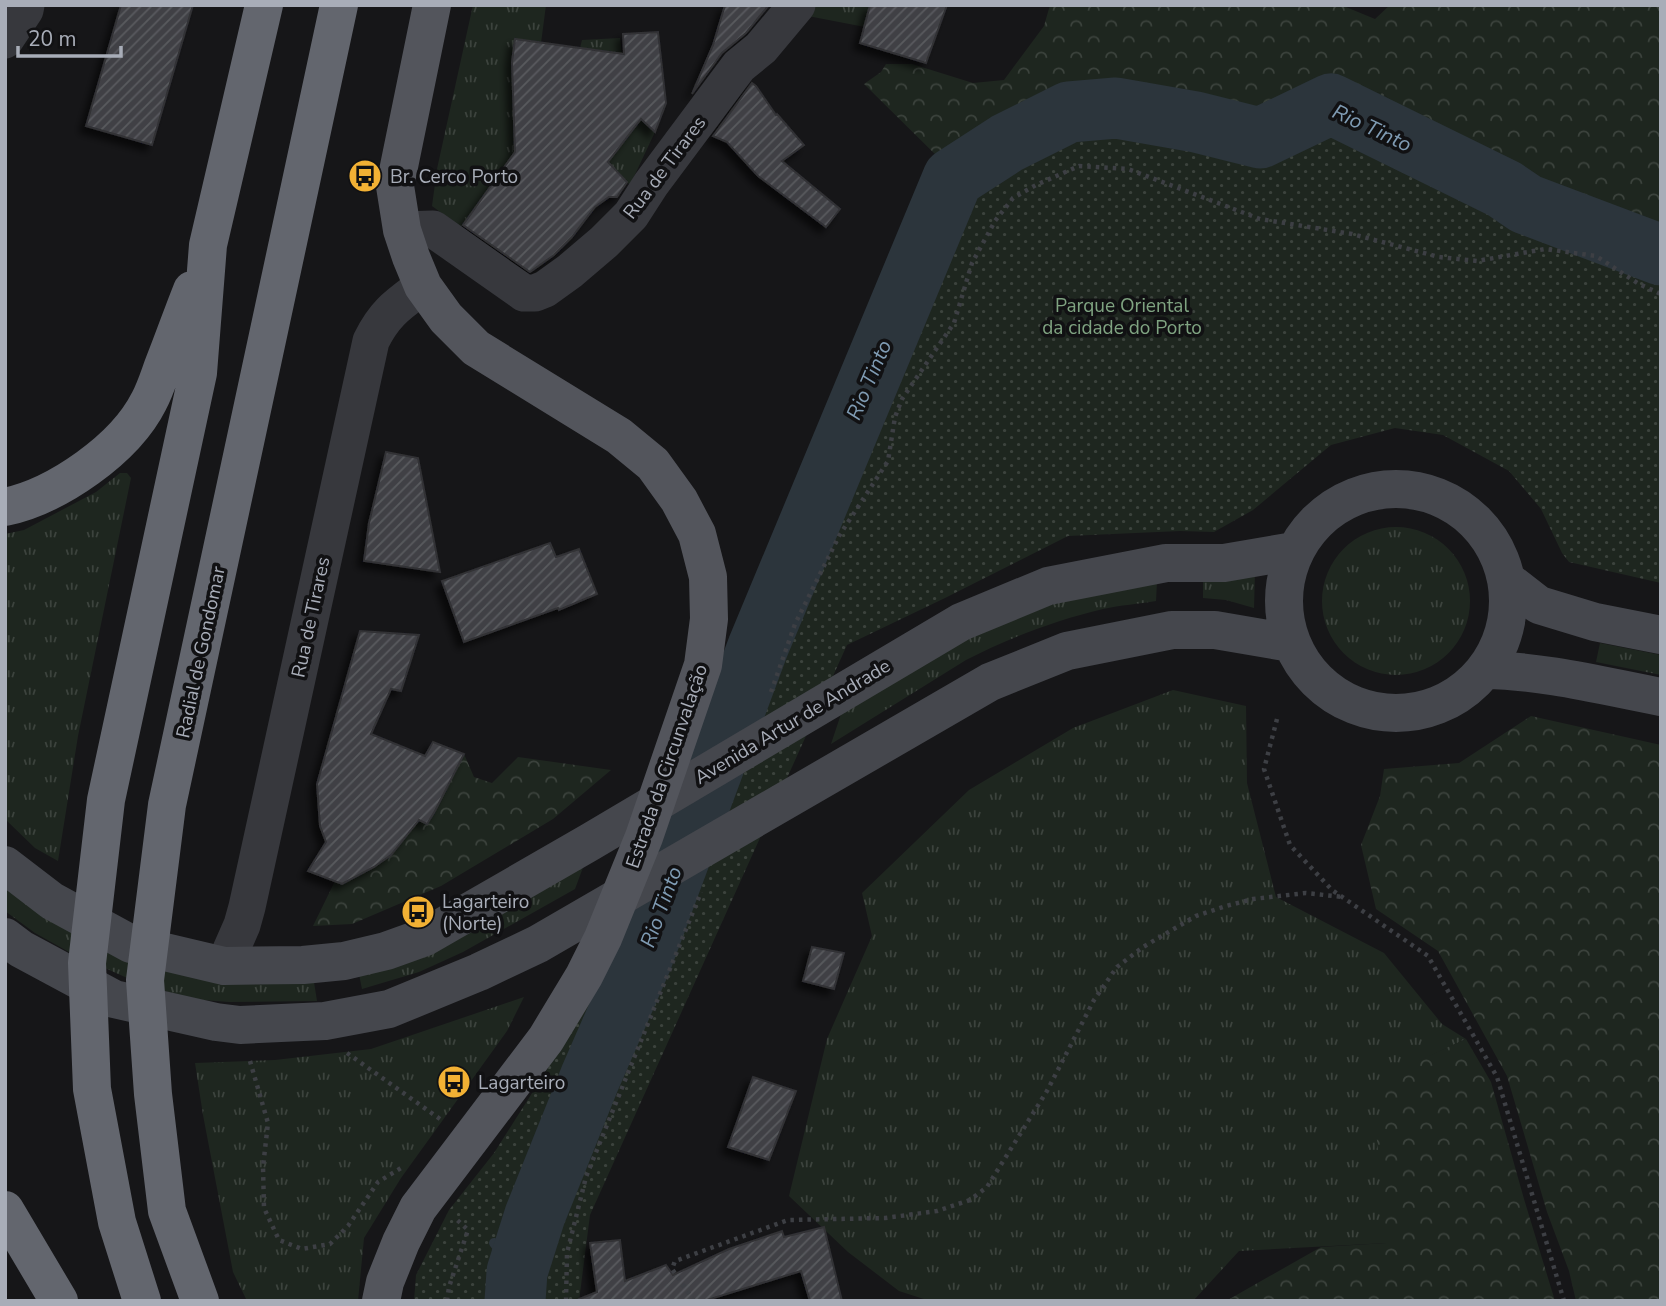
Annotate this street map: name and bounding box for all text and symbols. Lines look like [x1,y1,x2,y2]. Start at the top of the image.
scale bar [18,14,121,58]
text: 20 m [28,25,77,53]
water label: Rio Tinto [1328,97,1416,159]
street label: Rua de Tirares [617,111,712,225]
bus stop icon: Br. Cerco Porto [346,157,384,195]
place label: Br. Cerco Porto [390,164,518,190]
park label: Parque Oriental da cidade do Porto [1042,293,1202,341]
water label: Rio Tinto [840,336,898,424]
street label: Rua de Tirares [285,554,336,680]
street label: Radial de Gondomar [170,564,232,740]
street label: Avenida Artur de Andrade [690,653,895,791]
street label: Estrada da Circunvalação [620,661,714,872]
water label: Rio Tinto [633,863,689,951]
place label: Lagarteiro (Norte) [442,889,529,937]
bus stop icon: Lagarteiro (Norte) [399,893,437,931]
bus stop icon: Lagarteiro [435,1063,473,1101]
place label: Lagarteiro [478,1070,565,1096]

